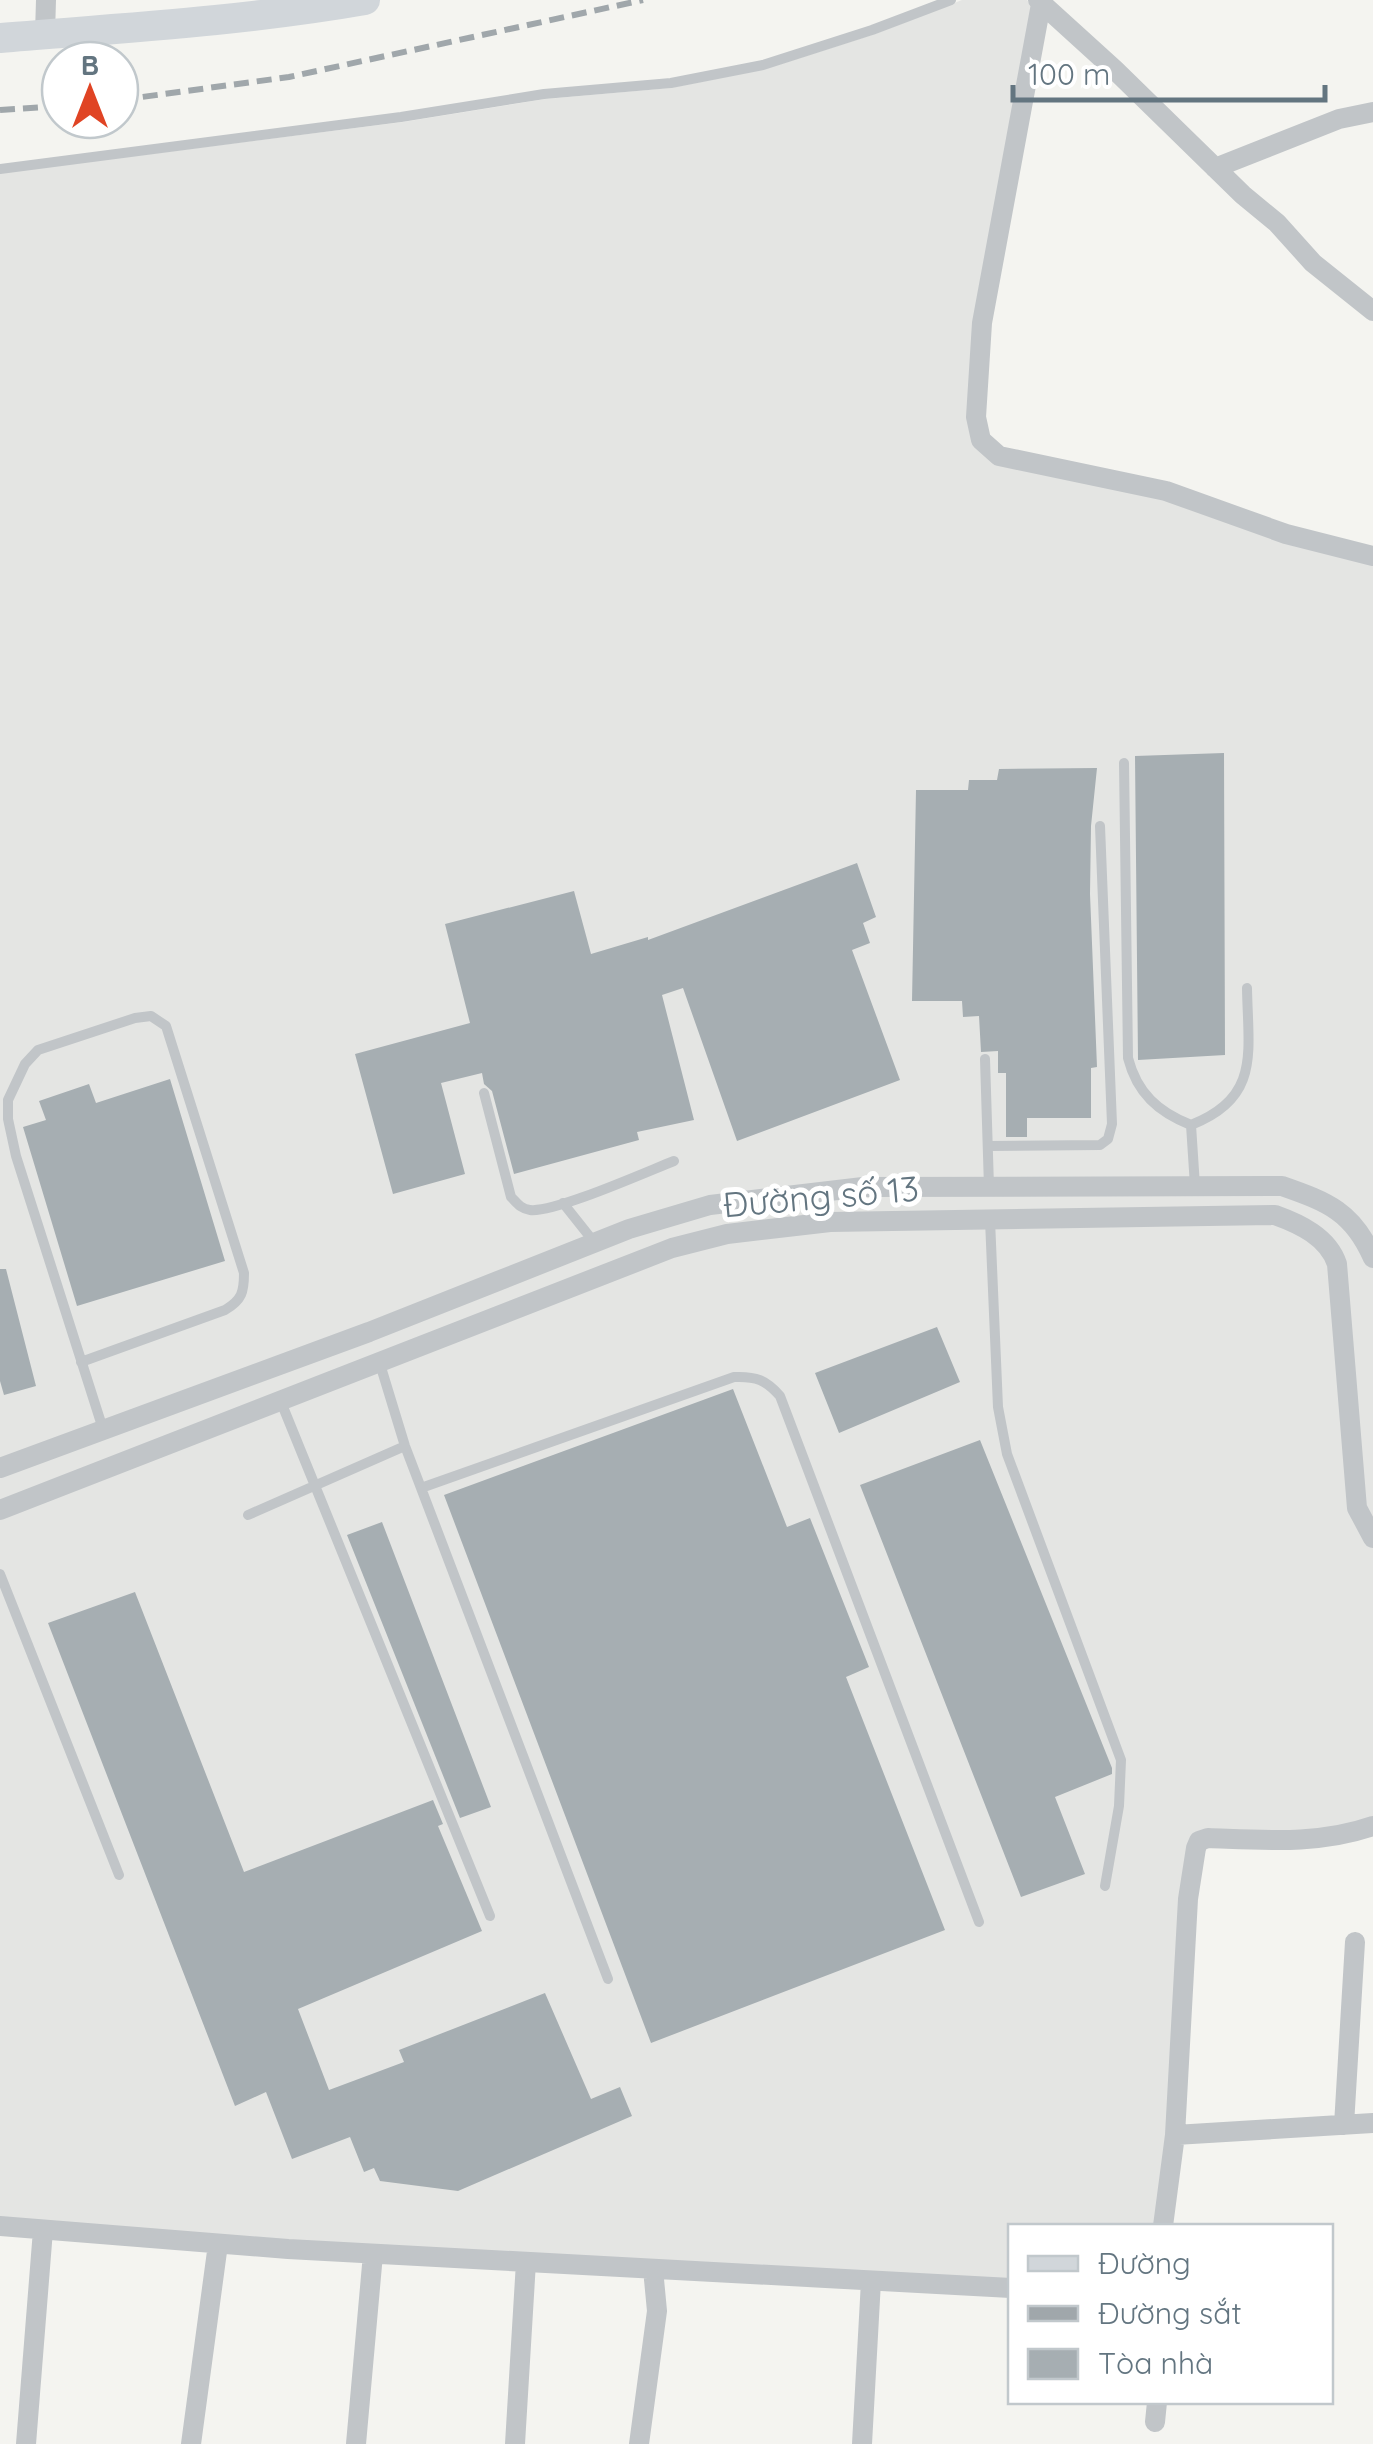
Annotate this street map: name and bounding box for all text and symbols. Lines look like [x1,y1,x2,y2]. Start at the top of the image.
north arrow [40,40,140,140]
scale bar [1013,40,1326,102]
text: B [81,47,99,82]
text: 100 m [1028,55,1110,93]
street label: Đường số 13 [721,1166,921,1226]
legend [1008,2224,1333,2404]
text: Đường [1098,2244,1191,2282]
text: Đường sắt [1098,2294,1242,2332]
text: Tòa nhà [1098,2344,1213,2382]

